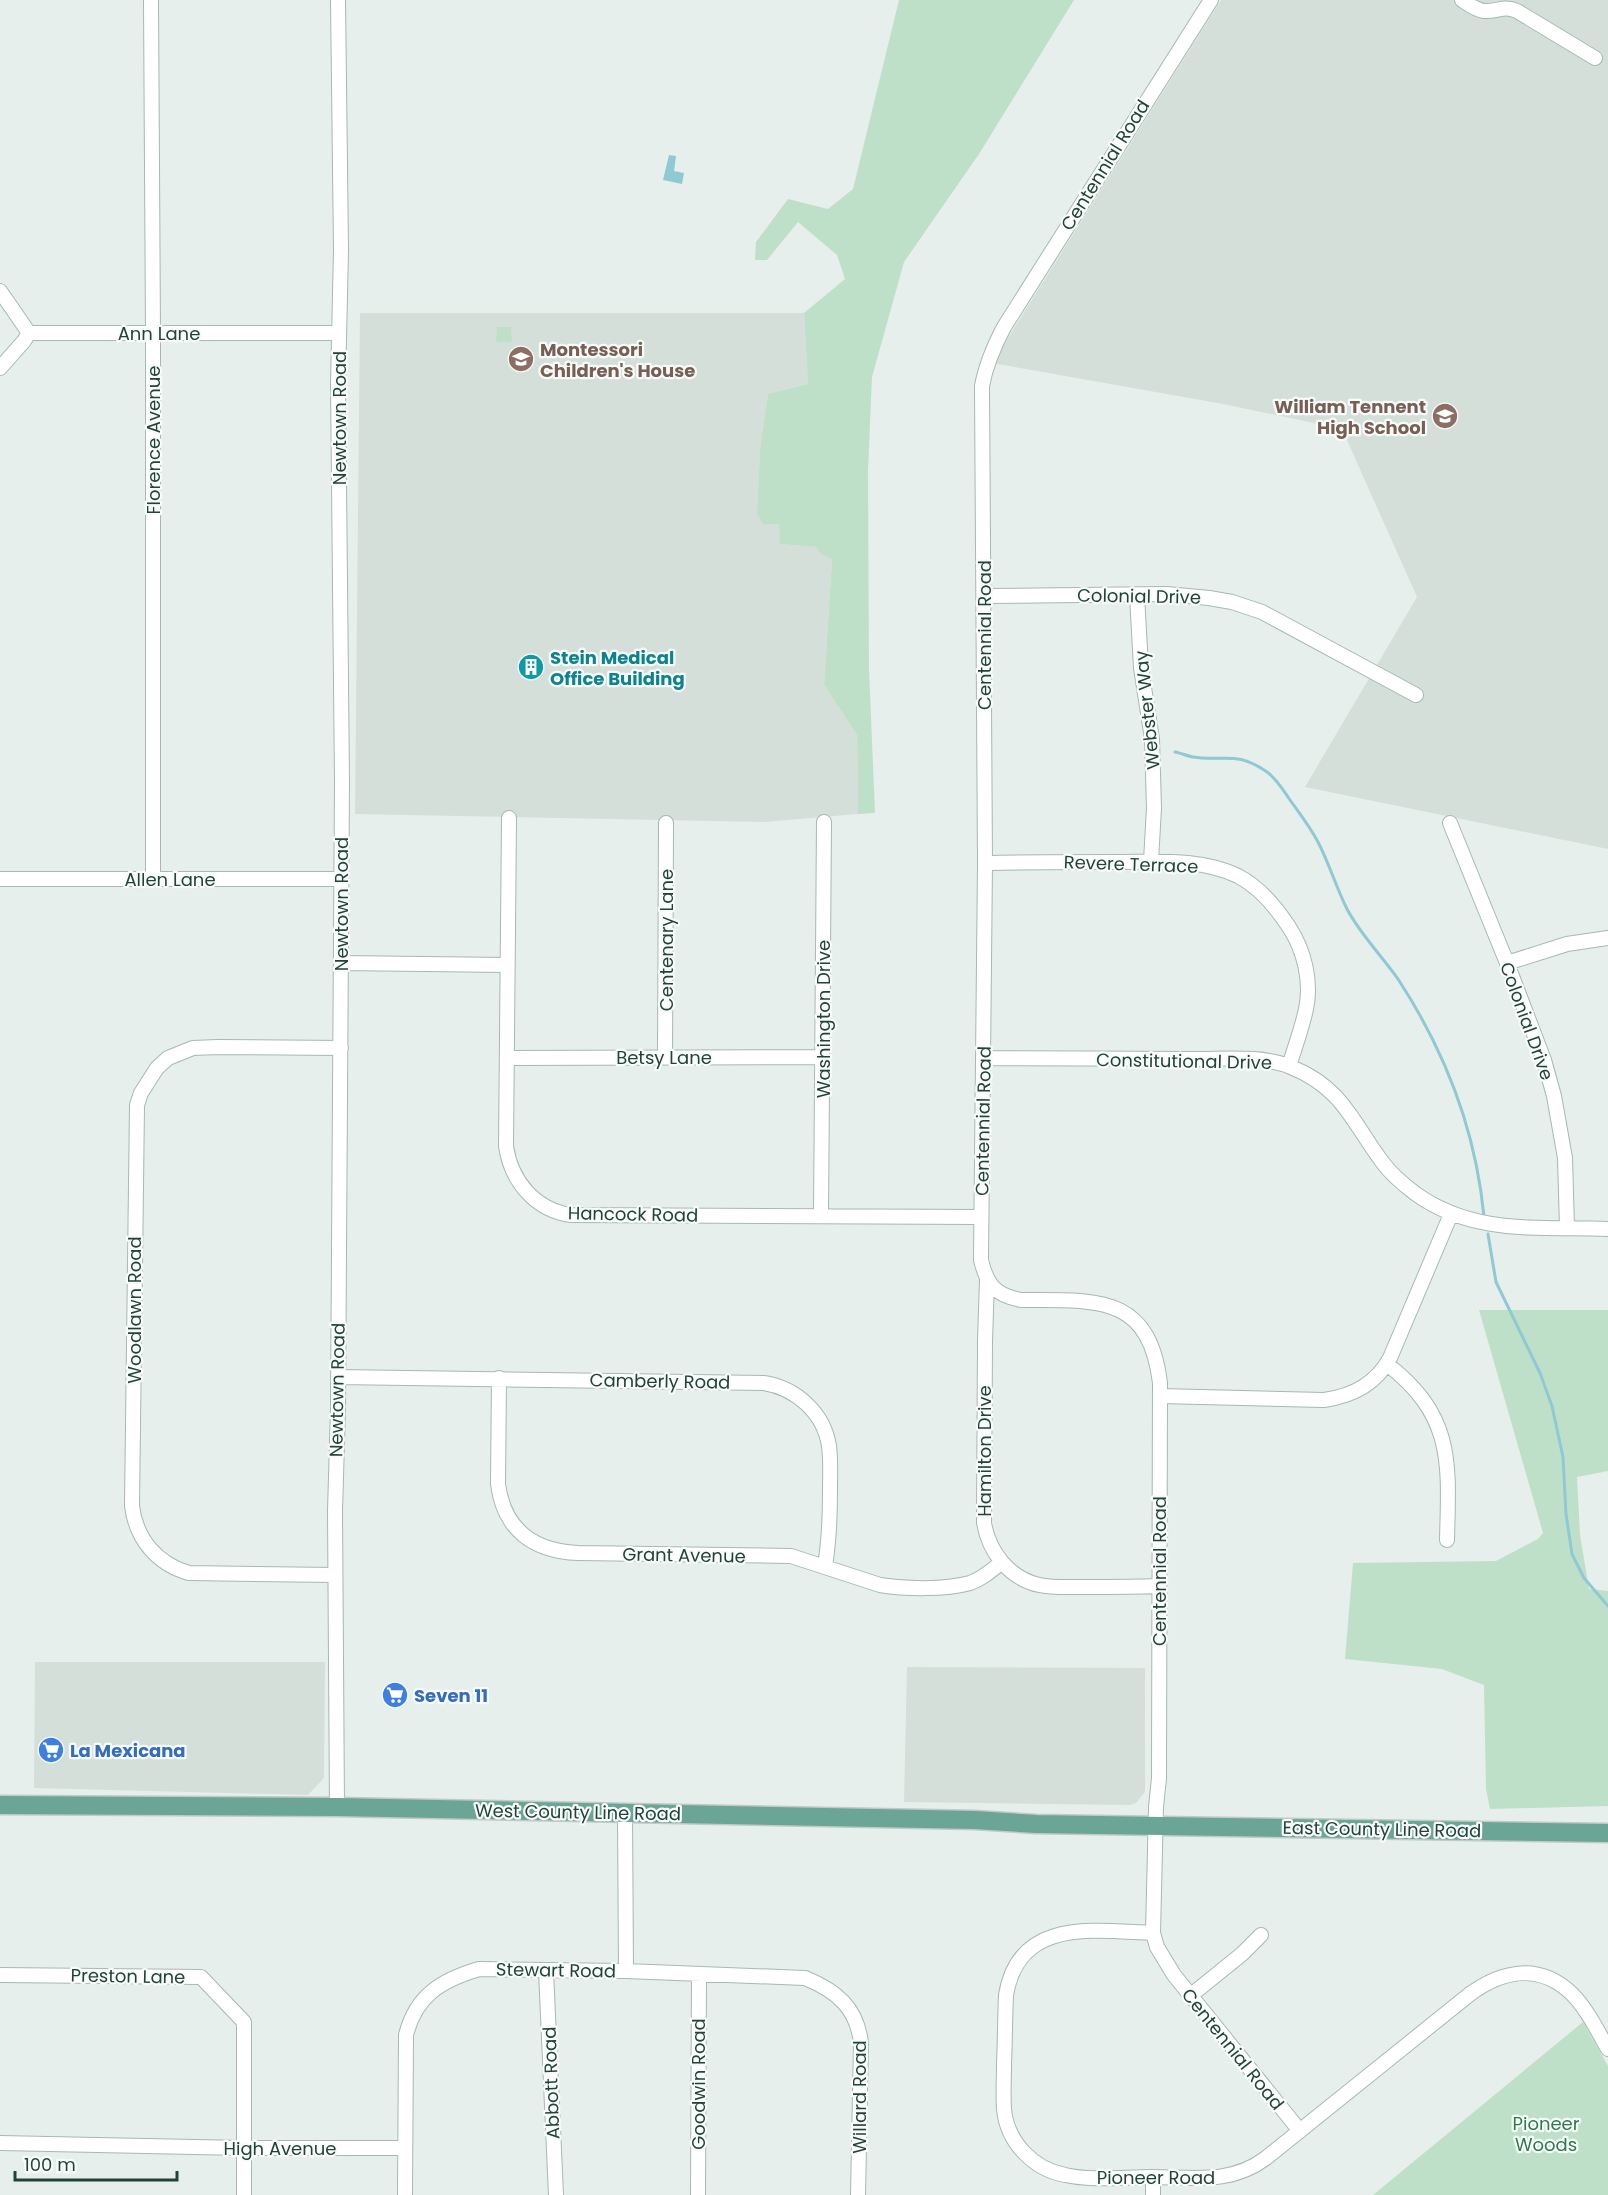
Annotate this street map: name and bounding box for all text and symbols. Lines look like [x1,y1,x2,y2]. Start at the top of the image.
street label: Centennial Road [1055,95,1155,235]
street label: Ann Lane [118,321,200,346]
place label: Montessori Children's House [540,337,695,383]
school or university icon: Montessori Children's House [506,344,536,374]
street label: Newtown Road [327,351,352,485]
street label: Florence Avenue [141,366,166,514]
place label: William Tennent High School [1274,394,1426,440]
school or university icon: William Tennent High School [1430,401,1460,431]
street label: Centennial Road [972,560,997,710]
street label: Colonial Drive [1077,582,1201,610]
place label: Stein Medical Office Building [550,645,685,691]
street label: Webster Way [1128,649,1166,771]
building icon: Stein Medical Office Building [516,652,546,682]
street label: Newtown Road [329,837,354,971]
street label: Revere Terrace [1063,849,1199,879]
street label: Allen Lane [124,867,216,892]
street label: Centenary Lane [654,869,679,1011]
street label: Washington Drive [811,940,836,1098]
street label: Colonial Drive [1494,959,1560,1083]
street label: Betsy Lane [616,1045,712,1070]
street label: Centennial Road [969,1046,997,1196]
street label: Constitutional Drive [1096,1047,1272,1075]
street label: Hancock Road [568,1200,698,1228]
street label: Woodlawn Road [122,1236,147,1384]
street label: Newtown Road [323,1323,351,1457]
street label: Camberly Road [589,1367,731,1395]
street label: Hamilton Drive [972,1385,997,1517]
street label: Centennial Road [1147,1496,1172,1646]
street label: Grant Avenue [622,1541,746,1569]
supermarket icon: Seven 11 [380,1680,410,1710]
place label: Seven 11 [414,1683,488,1708]
supermarket icon: La Mexicana [36,1735,66,1765]
place label: La Mexicana [70,1738,186,1763]
street label: West County Line Road [475,1798,681,1826]
street label: East County Line Road [1283,1815,1481,1843]
street label: Stewart Road [496,1956,616,1984]
street label: Preston Lane [70,1963,186,1989]
street label: Centennial Road [1176,1983,1290,2115]
street label: Goodwin Road [686,2018,711,2150]
street label: Abbott Road [537,2026,565,2140]
street label: Willard Road [847,2040,872,2154]
park label: Pioneer Woods [1513,2111,1580,2157]
street label: High Avenue [224,2136,336,2161]
scale bar [15,2144,177,2182]
text: 100 m [24,2152,76,2177]
street label: Pioneer Road [1097,2165,1215,2190]

